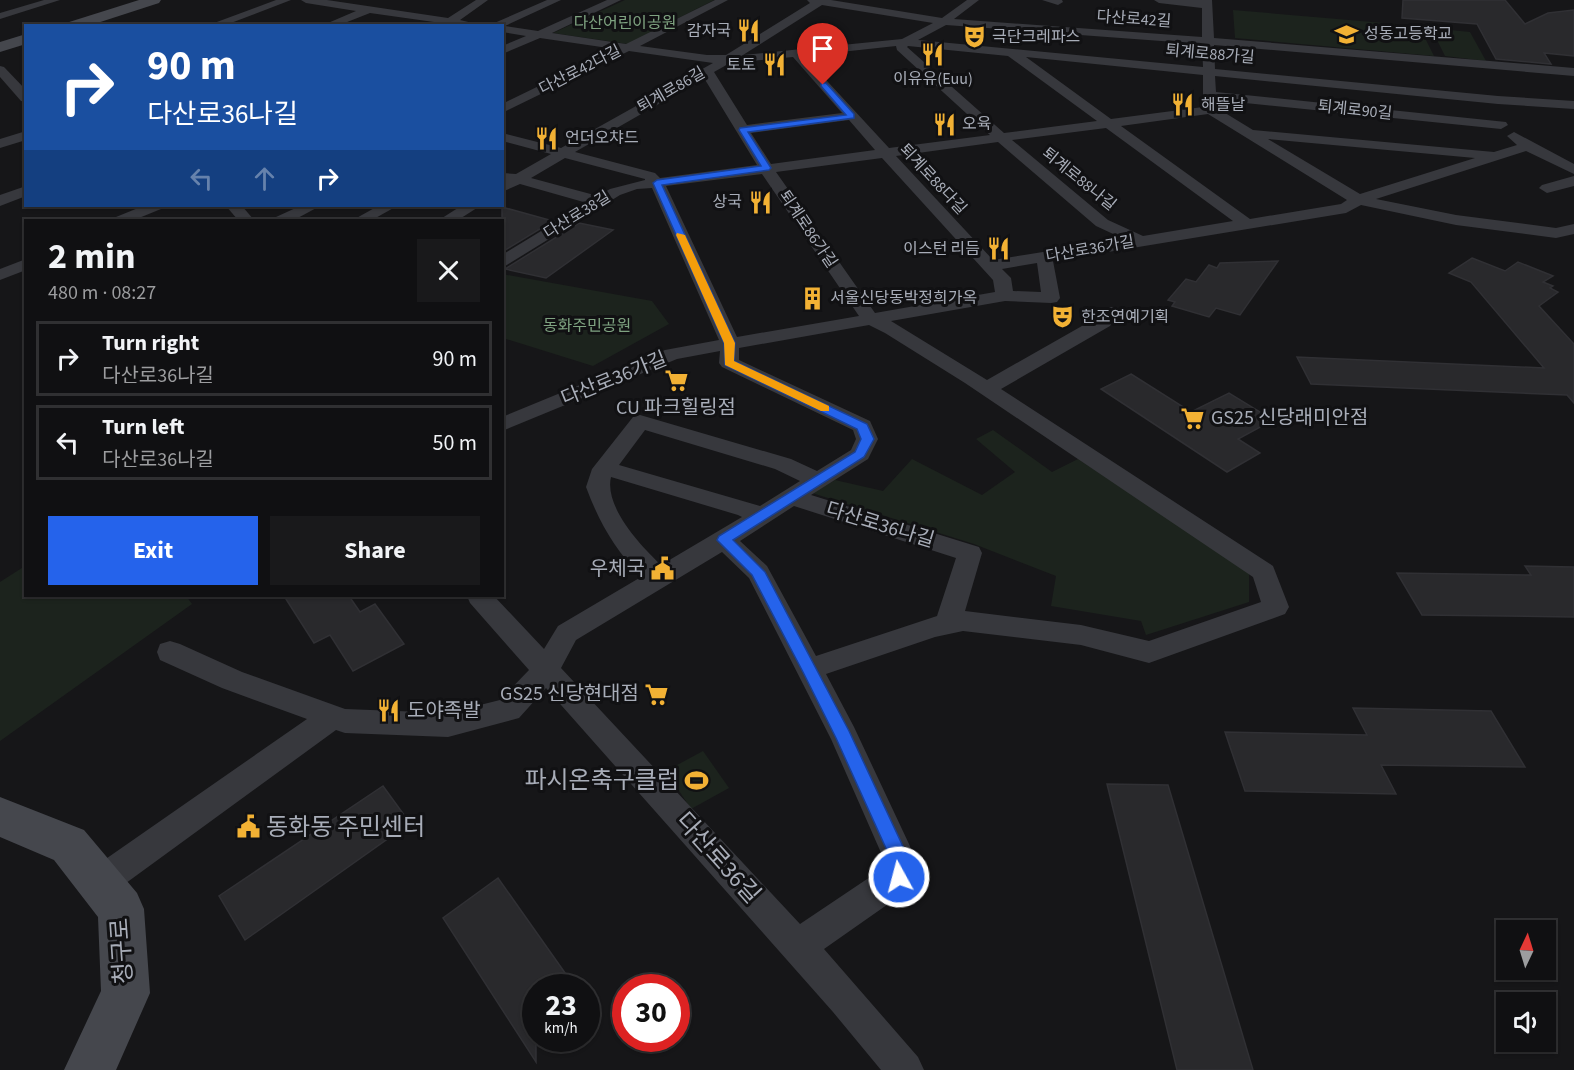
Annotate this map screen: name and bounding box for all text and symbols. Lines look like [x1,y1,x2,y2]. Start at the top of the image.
street label: 다산로42길 [1096,5,1172,33]
park label: 다산어린이공원 [573,12,677,34]
restaurant icon: 감자국 [736,18,762,44]
place label: 감자국 [687,20,731,42]
school or university icon: 성동고등학교 [1333,21,1359,47]
pin [797,23,848,85]
place label: 성동고등학교 [1364,23,1452,45]
theatre icon: 극단크레파스 [961,24,987,50]
place label: 극단크레파스 [992,26,1080,48]
icon: arrive [806,32,839,65]
text: 90 m [147,36,236,96]
street label: 퇴계로88가길 [1164,39,1256,69]
street label: 다산로42다길 [535,40,625,100]
restaurant icon: 이유유(Euu) [920,41,946,67]
icon: right [48,48,126,126]
restaurant icon: 토토 [761,52,787,78]
place label: 토토 [727,54,756,76]
street label: 퇴계로86길 [633,62,709,118]
place label: 이유유(Euu) [893,68,973,90]
restaurant icon: 해뜰날 [1170,92,1196,118]
place label: 해뜰날 [1201,94,1245,116]
text: 다산로36나길 [147,95,298,134]
street label: 퇴계로90길 [1317,95,1393,125]
restaurant icon: 오육 [931,111,957,137]
place label: 오육 [962,113,991,135]
restaurant icon: 언더오챠드 [534,125,560,151]
place label: 언더오챠드 [565,127,639,149]
street label: 퇴계로88다길 [894,139,972,219]
street label: 퇴계로88나길 [1037,142,1121,216]
icon: left [185,162,218,195]
icon: ahead [248,162,281,195]
icon: right [311,162,344,195]
street label: 다산로38길 [539,186,615,244]
street label: 퇴계로86가길 [774,186,842,272]
restaurant icon: 상국 [747,189,773,215]
place label: 상국 [713,191,742,213]
street label: 다산로36가길 [1044,230,1136,268]
text: 2 min [48,231,136,282]
restaurant icon: 이스턴 리듬 [985,236,1011,262]
place label: 이스턴 리듬 [903,238,980,260]
button: close [417,239,480,302]
text: 480 m · 08:27 [48,279,156,307]
building icon: 서울신당동박정희가옥 [799,285,825,311]
place label: 서울신당동박정희가옥 [830,287,977,309]
theatre icon: 한조연예기획 [1050,304,1076,330]
place label: 한조연예기획 [1081,306,1169,328]
park label: 동화주민공원 [543,315,631,337]
text: Turn right [102,327,199,359]
icon: right [51,342,84,375]
text: 90 m [432,343,477,375]
street label: 다산로36가길 [557,345,671,413]
text: 다산로36나길 [102,362,214,390]
supermarket icon: CU 파크힐링점 [663,368,689,394]
place label: CU 파크힐링점 [616,394,736,422]
place label: GS25 신당래미안점 [1211,404,1368,432]
supermarket icon: GS25 신당래미안점 [1180,405,1206,431]
text: Turn left [102,411,184,443]
icon: left [51,426,84,459]
text: 50 m [432,427,477,459]
text: 다산로36나길 [102,446,214,474]
street label: 다산로36나길 [822,495,938,555]
button: Exit [48,516,258,585]
button: Share [270,516,480,585]
place label: 우체국 [590,555,645,583]
public building icon: 우체국 [650,556,676,582]
place label: GS25 신당현대점 [500,680,639,708]
supermarket icon: GS25 신당현대점 [644,681,670,707]
place label: 도야족발 [407,697,481,725]
restaurant icon: 도야족발 [376,698,402,724]
place label: 파시온축구클럽 [524,763,679,798]
sports icon: 파시온축구클럽 [684,767,710,793]
street label: 다산로36길 [667,805,769,911]
place label: 동화동 주민센터 [266,810,425,845]
public building icon: 동화동 주민센터 [235,814,261,840]
position arrow [867,845,931,909]
street label: 청구로 [102,917,142,985]
north arrow [1496,920,1556,980]
map controls [1496,920,1556,1052]
speed limit sign: 30 [612,974,690,1052]
text: 23 [545,984,577,1027]
button: sound [1496,992,1556,1052]
text: km/h [544,1018,578,1039]

